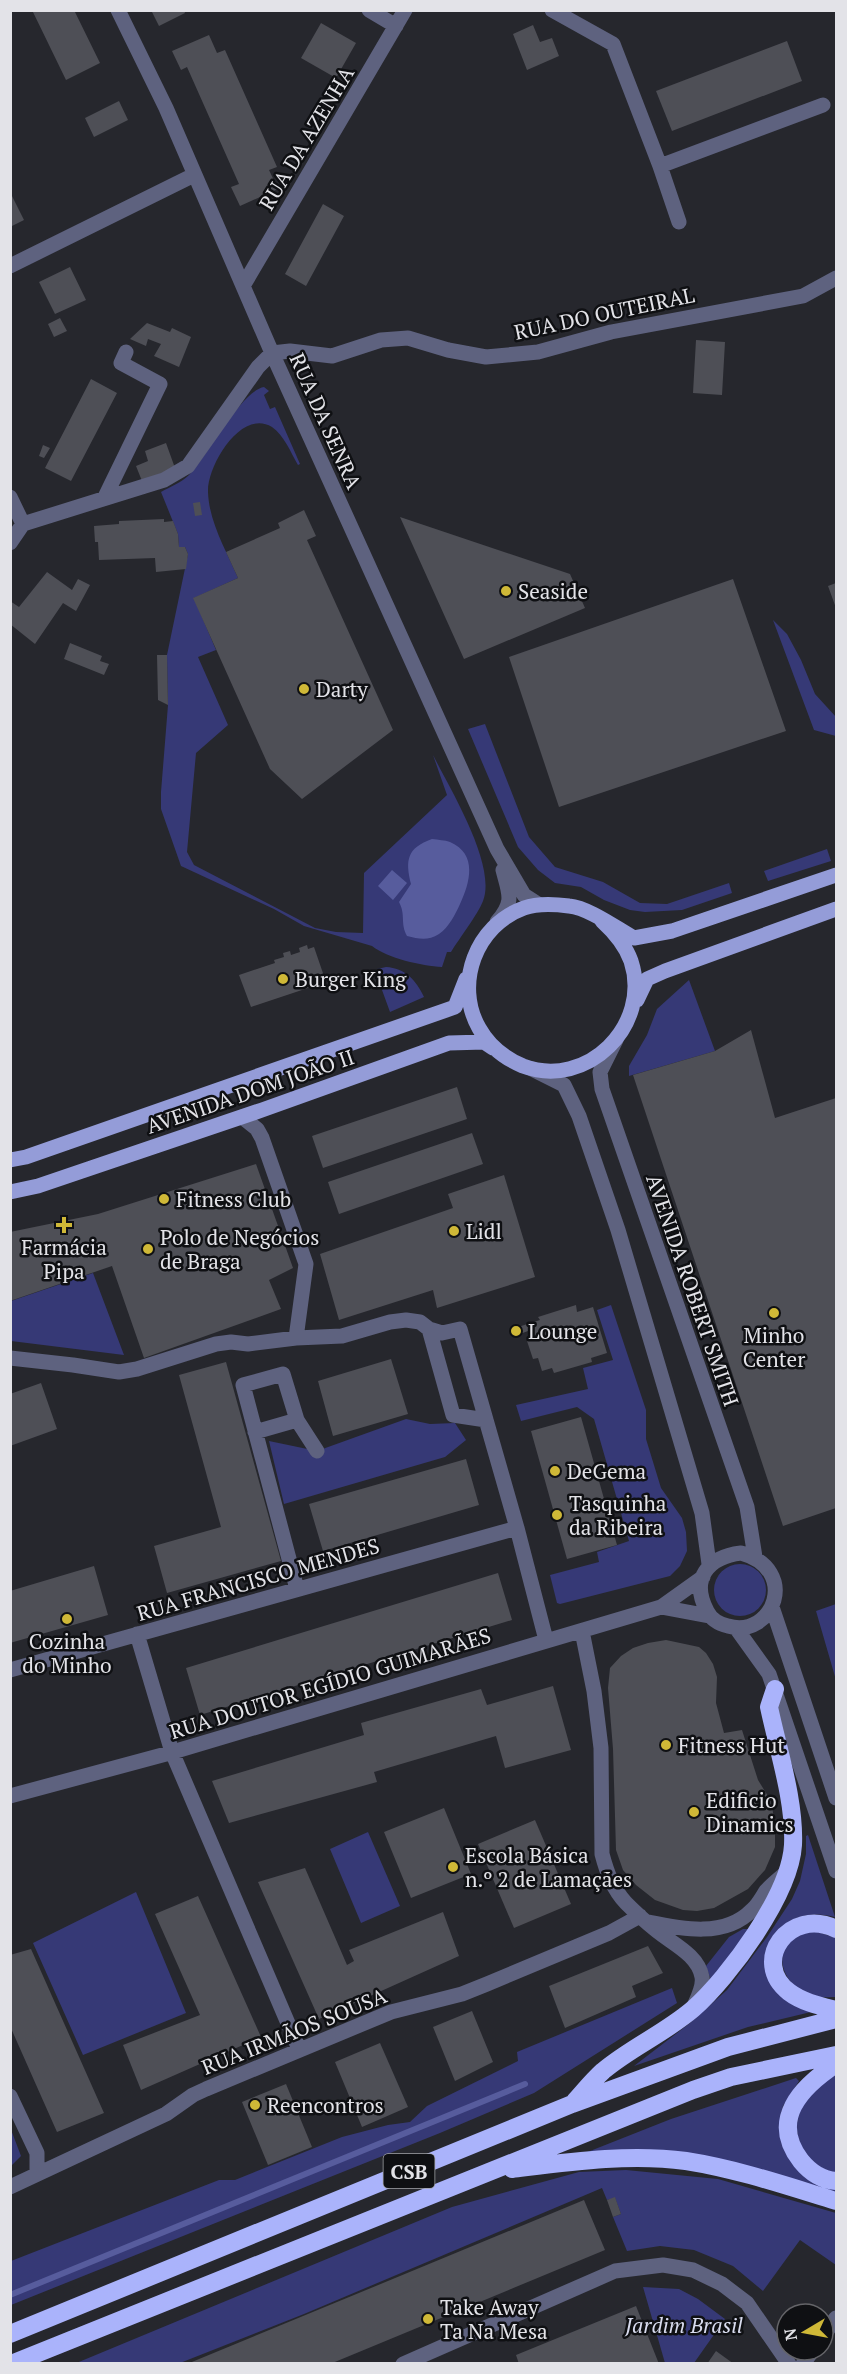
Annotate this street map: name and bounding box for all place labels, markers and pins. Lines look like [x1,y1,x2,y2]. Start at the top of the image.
place label: Seaside [518,577,588,605]
marker: Seaside [499,584,513,598]
place label: Darty [316,675,368,703]
marker: Darty [297,682,311,696]
place label: Burger King [295,965,407,993]
marker: Burger King [276,972,290,986]
place label: Fitness Club [176,1185,291,1213]
marker: Fitness Club [157,1192,171,1206]
place label: Lidl [466,1217,502,1245]
marker: Farmácia Pipa [57,1218,71,1232]
place label: Polo de Negócios de Braga [160,1223,319,1275]
marker: Lidl [447,1224,461,1238]
place label: Farmácia Pipa [21,1233,107,1285]
marker: Polo de Negócios de Braga [141,1242,155,1256]
marker: Minho Center [767,1306,781,1320]
place label: Lounge [528,1317,597,1345]
place label: Minho Center [743,1321,805,1373]
marker: Lounge [509,1324,523,1338]
place label: DeGema [567,1457,647,1485]
marker: DeGema [548,1464,562,1478]
place label: Tasquinha da Ribeira [569,1489,667,1541]
marker: Tasquinha da Ribeira [550,1508,564,1522]
marker: Cozinha do Minho [60,1612,74,1626]
place label: Cozinha do Minho [22,1627,112,1679]
place label: Fitness Hut [678,1731,785,1759]
marker: Fitness Hut [659,1738,673,1752]
place label: Edificio Dinamics [706,1786,794,1838]
marker: Edificio Dinamics [687,1805,701,1819]
place label: Escola Básica n.º 2 de Lamaçães [465,1841,632,1893]
marker: Escola Básica n.º 2 de Lamaçães [446,1860,460,1874]
place label: Reencontros [267,2091,384,2119]
marker: Reencontros [248,2098,262,2112]
place label: Take Away Ta Na Mesa [440,2293,548,2345]
marker: Take Away Ta Na Mesa [421,2312,435,2326]

